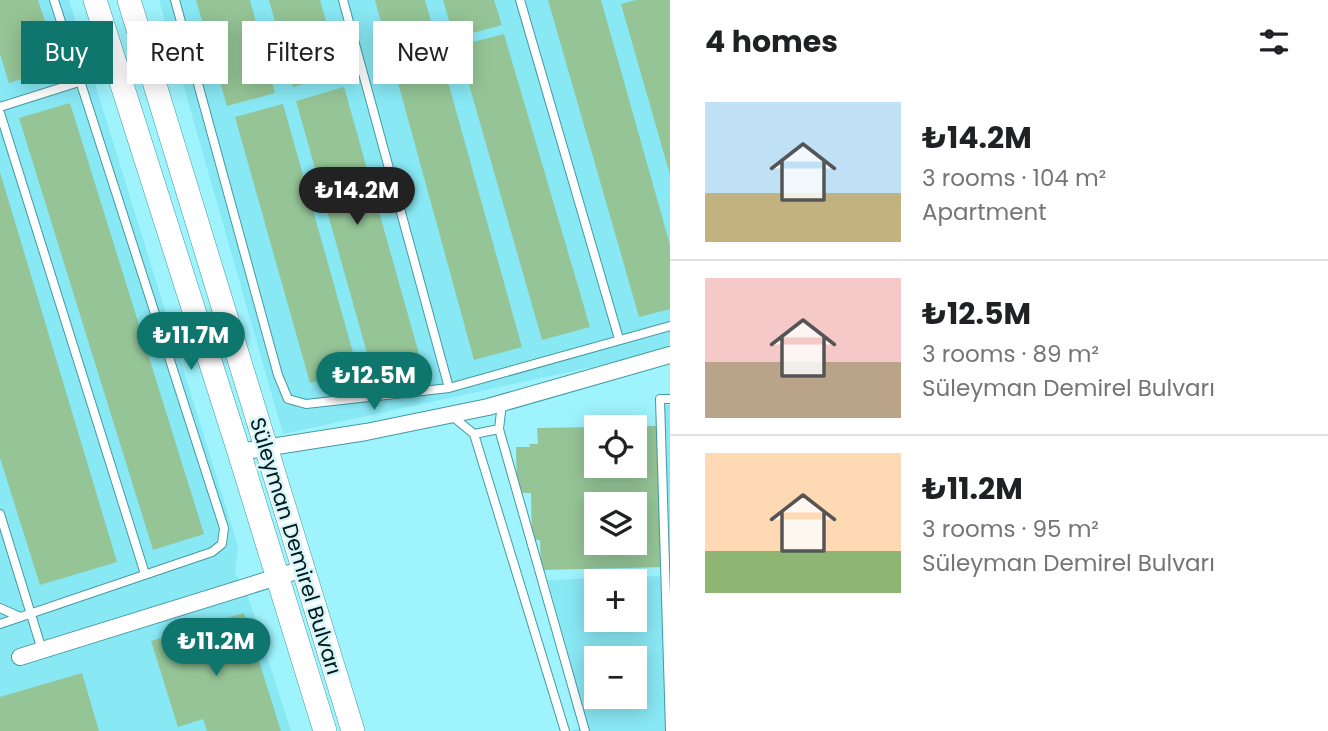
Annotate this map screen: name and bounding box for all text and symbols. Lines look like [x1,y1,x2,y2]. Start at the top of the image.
text: 4 homes [705,20,838,63]
chip: Buy [21,21,113,84]
chip: Rent [127,21,228,84]
chip: Filters [242,21,359,84]
chip: New [373,21,473,84]
icon: filters [1255,23,1293,61]
text: ₺14.2M [922,116,1032,159]
icon: home [761,130,845,214]
text: 3 rooms · 104 m² [922,162,1106,194]
pin: ₺14.2M [300,168,414,227]
text: ₺14.2M [315,174,399,206]
text: Apartment [922,196,1047,228]
text: ₺12.5M [922,292,1031,335]
icon: home [761,306,845,390]
pin: ₺11.7M [134,312,248,372]
text: ₺11.7M [153,319,229,351]
text: 3 rooms · 89 m² [922,338,1099,370]
pin: ₺12.5M [317,352,431,412]
text: ₺12.5M [332,359,416,391]
text: Süleyman Demirel Bulvarı [922,372,1215,404]
street label: Süleyman Demirel Bulvarı [243,414,349,678]
map controls [584,415,647,709]
button: locate [584,415,647,478]
text: ₺11.2M [922,467,1023,510]
icon: home [761,481,845,565]
button: layers [584,492,647,555]
text: 3 rooms · 95 m² [922,513,1099,545]
text: Süleyman Demirel Bulvarı [922,547,1215,579]
button: + [584,569,647,632]
pin: ₺11.2M [159,618,273,678]
text: ₺11.2M [177,625,255,657]
button: − [584,646,647,709]

